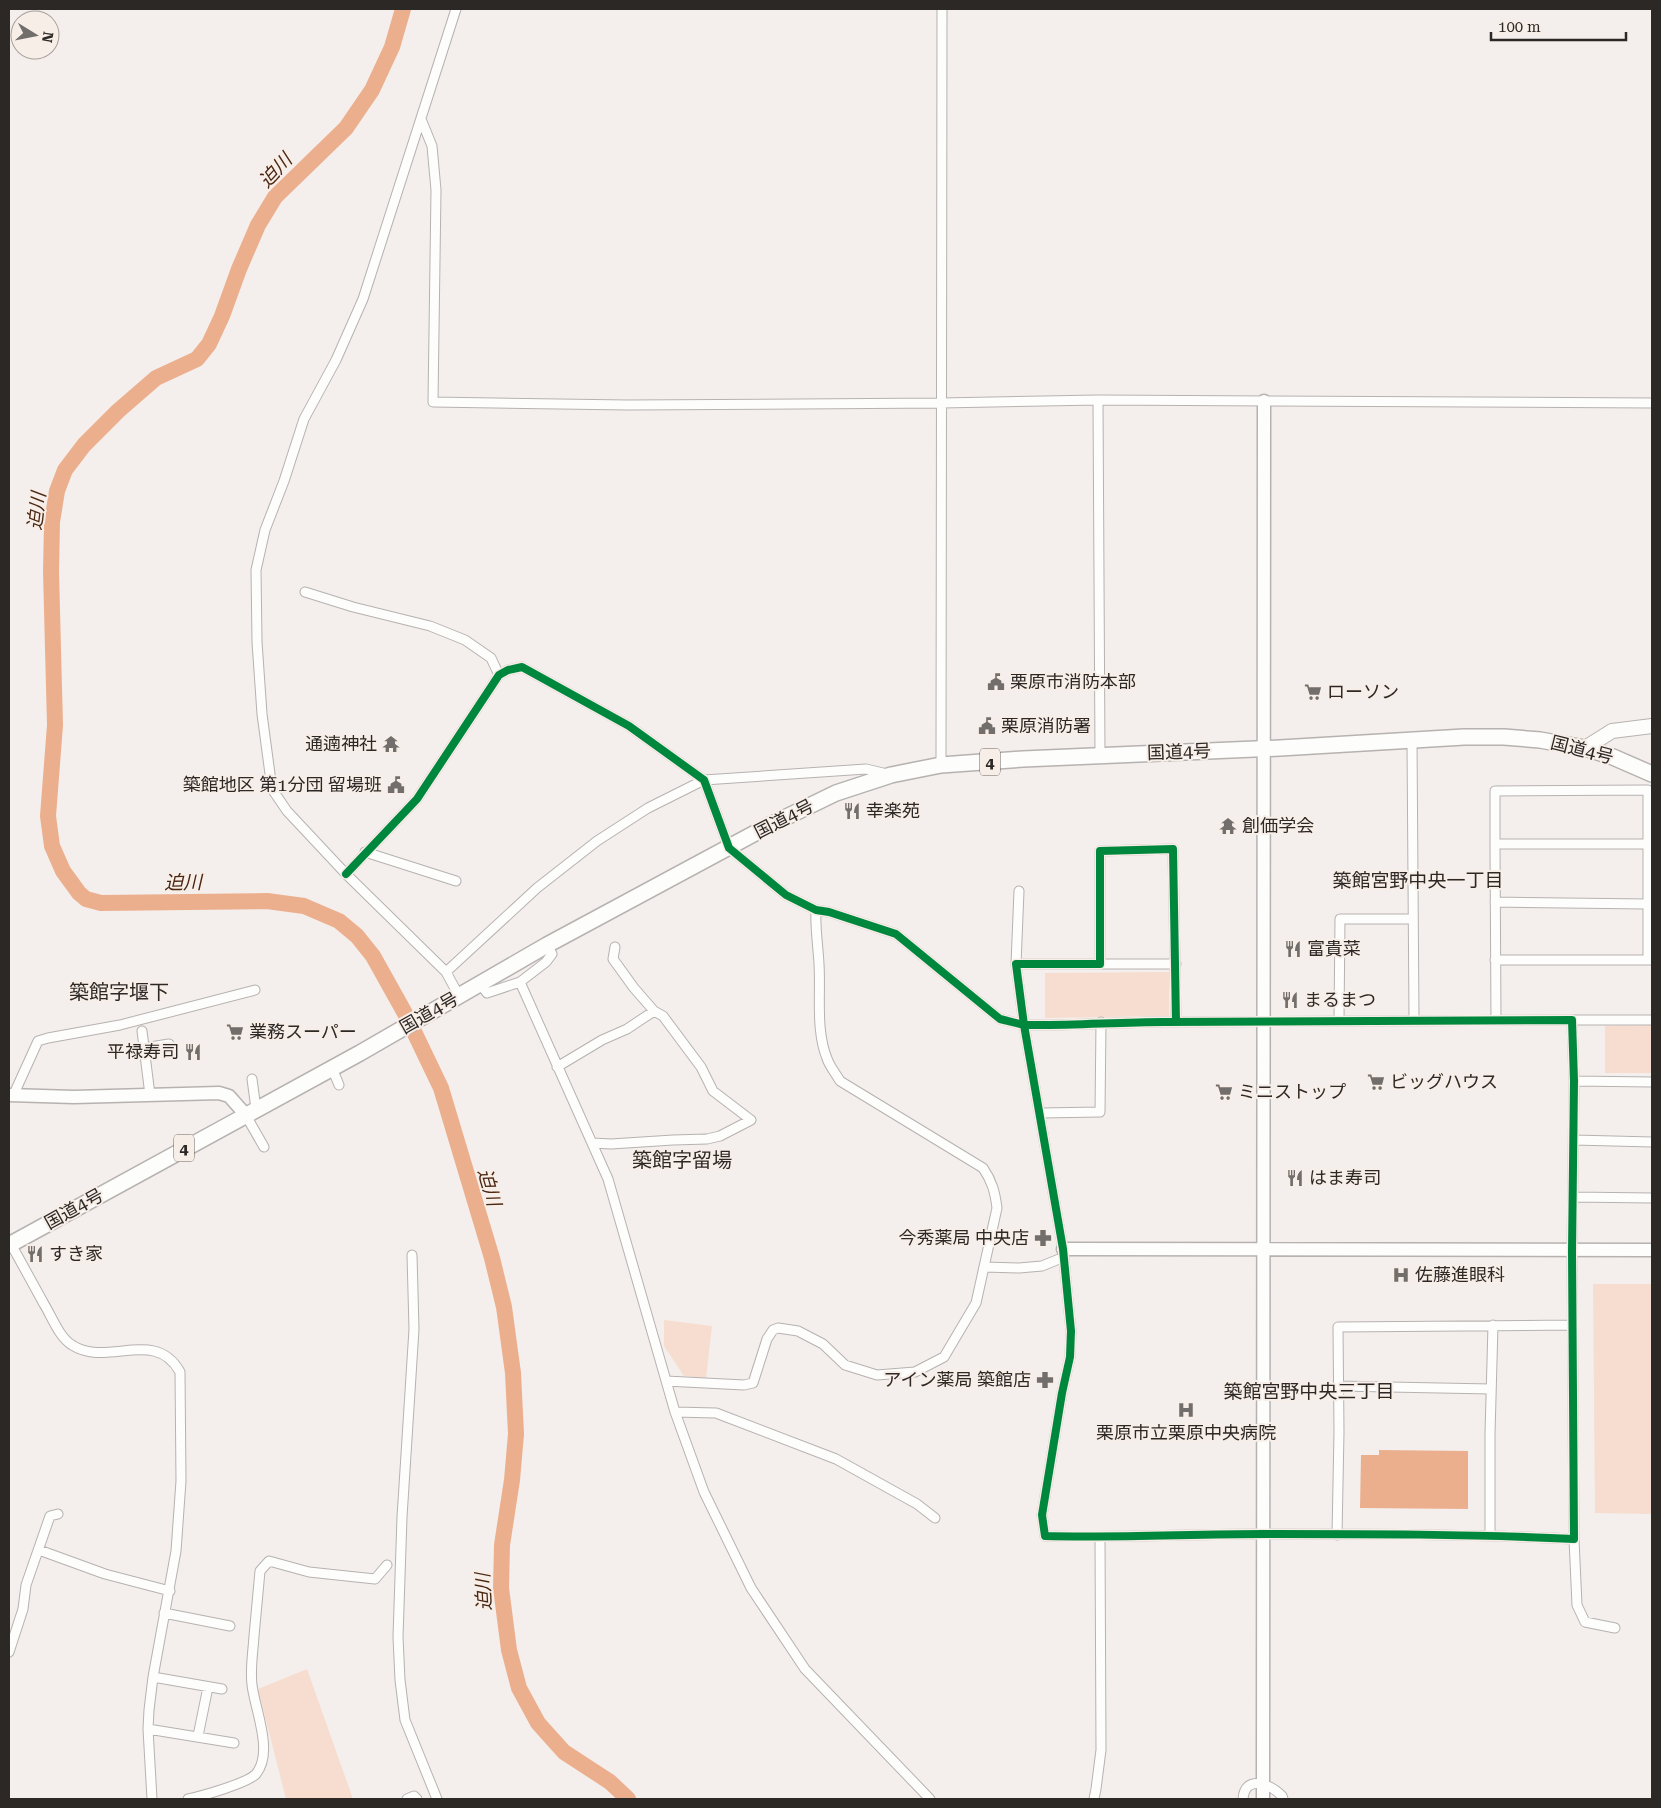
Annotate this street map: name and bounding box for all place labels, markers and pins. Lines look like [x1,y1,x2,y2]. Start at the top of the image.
place label: 栗原市消防本部 [1010,671,1136,692]
public building icon: 栗原市消防本部 [986,672,1006,692]
place label: ローソン [1327,681,1399,702]
supermarket icon: ローソン [1303,682,1323,702]
place label: 栗原消防署 [1001,715,1091,736]
public building icon: 栗原消防署 [977,716,997,736]
place label: 通遖神社 [305,733,377,754]
temple icon: 通遖神社 [381,734,401,754]
place label: 築館地区 第1分団 留場班 [183,774,382,795]
public building icon: 築館地区 第1分団 留場班 [386,775,406,795]
place label: 幸楽苑 [866,800,920,821]
restaurant icon: 幸楽苑 [842,801,862,821]
place label: 創価学会 [1242,815,1314,836]
temple icon: 創価学会 [1218,816,1238,836]
place label: 富貴菜 [1307,938,1361,959]
restaurant icon: 富貴菜 [1283,939,1303,959]
place label: まるまつ [1304,989,1376,1010]
restaurant icon: まるまつ [1280,990,1300,1010]
place label: 業務スーパー [249,1021,357,1042]
supermarket icon: 業務スーパー [225,1022,245,1042]
place label: 平禄寿司 [107,1041,179,1062]
restaurant icon: 平禄寿司 [183,1042,203,1062]
place label: ビッグハウス [1390,1071,1498,1092]
supermarket icon: ビッグハウス [1366,1072,1386,1092]
place label: ミニストップ [1238,1081,1346,1102]
supermarket icon: ミニストップ [1214,1082,1234,1102]
place label: はま寿司 [1309,1167,1381,1188]
restaurant icon: はま寿司 [1285,1168,1305,1188]
place label: 今秀薬局 中央店 [898,1227,1029,1248]
pharmacy icon: 今秀薬局 中央店 [1033,1228,1053,1248]
place label: すき家 [49,1243,103,1264]
restaurant icon: すき家 [25,1244,45,1264]
place label: 佐藤進眼科 [1415,1264,1505,1285]
hospital icon: 佐藤進眼科 [1391,1265,1411,1285]
place label: アイン薬局 築館店 [883,1369,1031,1390]
pharmacy icon: アイン薬局 築館店 [1035,1370,1055,1390]
hospital icon: 栗原市立栗原中央病院 [1176,1400,1196,1420]
place label: 栗原市立栗原中央病院 [1096,1422,1276,1443]

